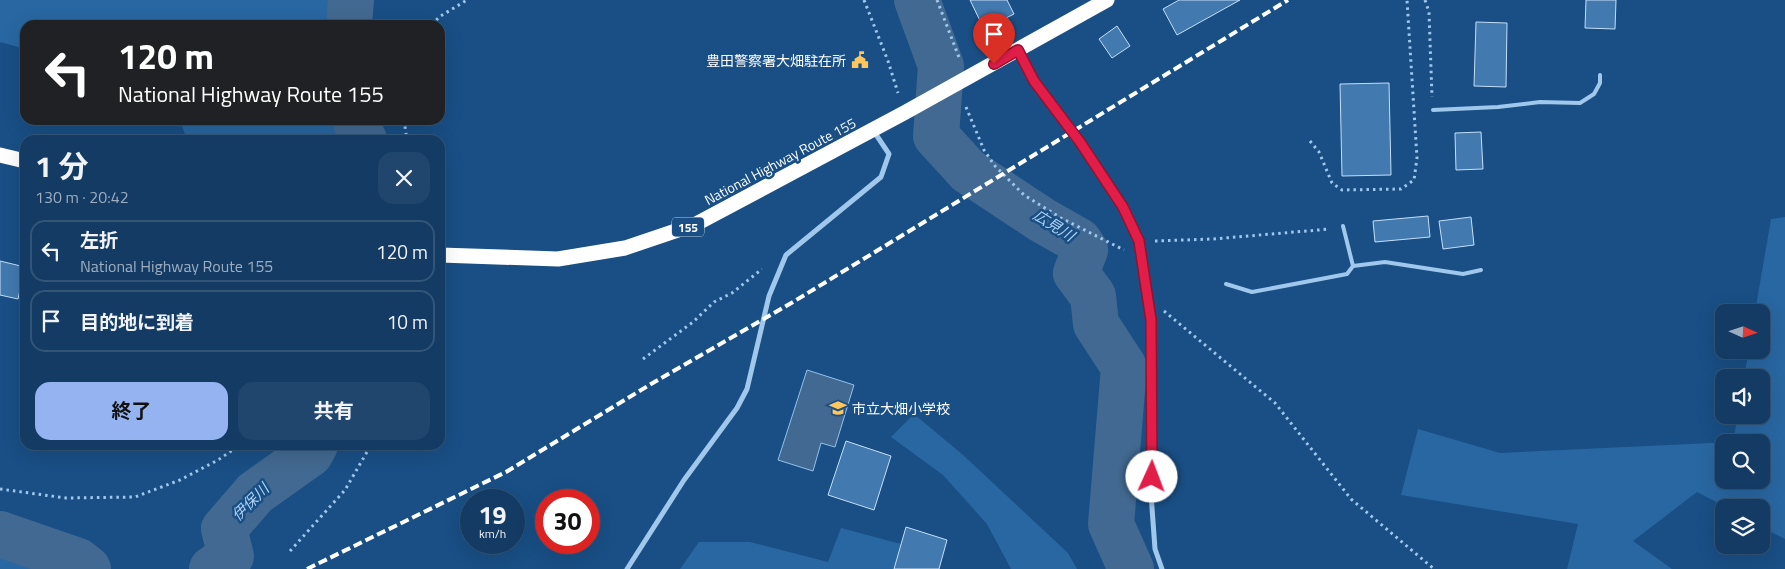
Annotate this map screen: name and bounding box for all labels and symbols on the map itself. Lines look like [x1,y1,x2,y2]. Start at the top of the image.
pin [973,13,1015,64]
place label: 豊田警察署大畑駐在所 [706,50,846,71]
public building icon: 豊田警察署大畑駐在所 [850,50,870,70]
street label: National Highway Route 155 [700,112,860,210]
water label: 広見川 [1029,203,1081,248]
road number: 155 [672,218,704,236]
north arrow [1715,304,1770,359]
school or university icon: 市立大畑小学校 [828,398,848,418]
place label: 市立大畑小学校 [852,398,950,419]
position arrow [1125,450,1177,502]
water label: 伊保川 [226,477,275,526]
speed limit sign: 30 [535,489,600,554]

